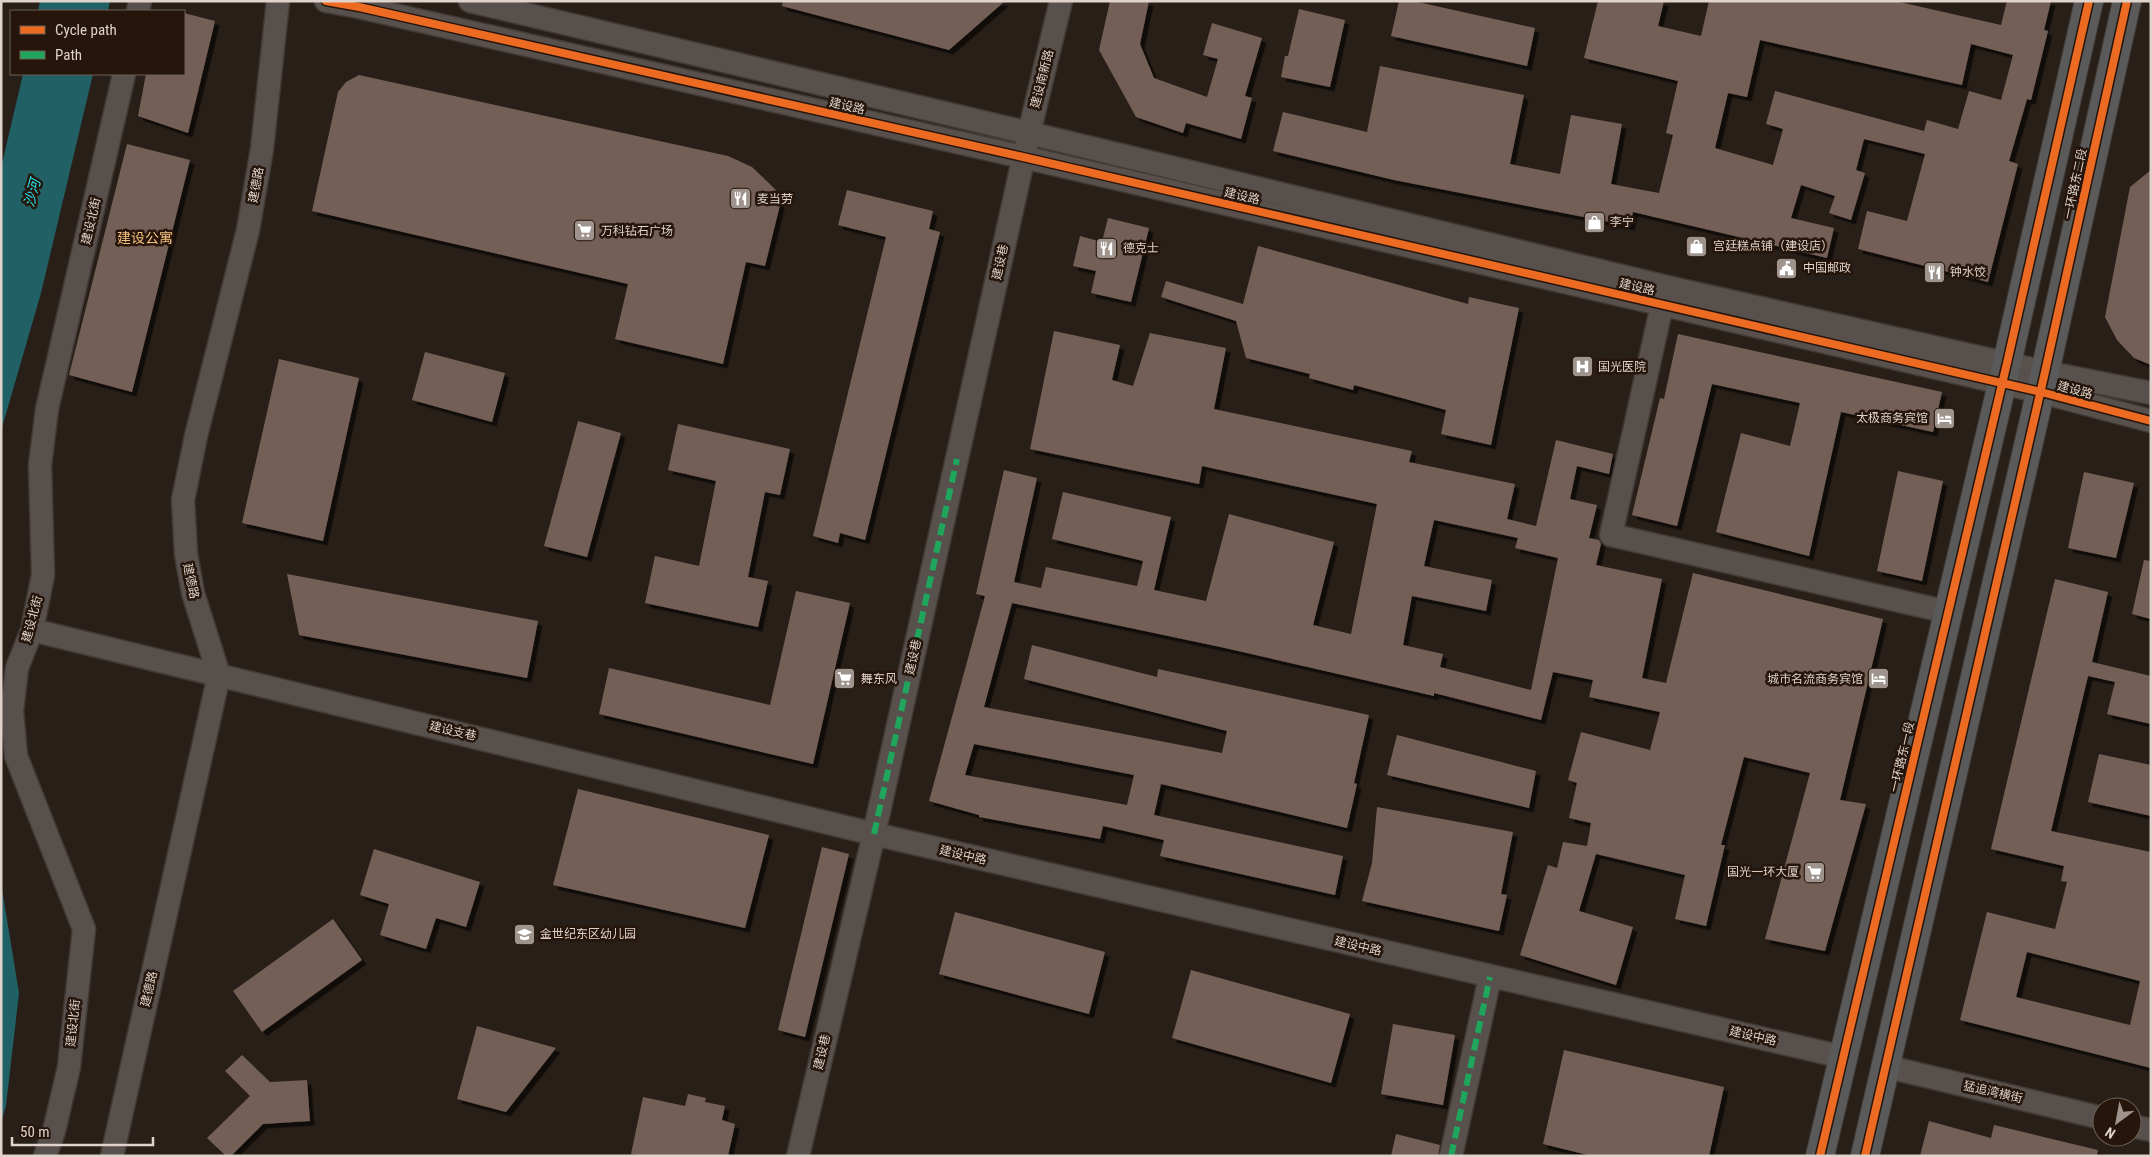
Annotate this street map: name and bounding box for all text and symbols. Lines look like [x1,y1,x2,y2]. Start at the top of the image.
legend [10,10,185,75]
text: Cycle path [55,21,117,39]
text: Path [55,46,82,64]
street label: 建设南新路 [1028,48,1056,110]
street label: 建设路 [828,95,866,117]
street label: 一环路东二段 [2061,147,2089,221]
street label: 建德路 [246,166,266,204]
water label: 沙河 [21,175,44,209]
street label: 建设路 [1223,185,1261,207]
restaurant icon: 麦当劳 [729,187,753,211]
place label: 麦当劳 [757,192,793,206]
street label: 建设北街 [79,196,103,246]
shop icon: 李宁 [1582,210,1606,234]
place label: 李宁 [1610,215,1634,229]
supermarket icon: 万科钻石广场 [573,219,597,243]
place label: 万科钻石广场 [601,224,673,238]
district label: 建设公寓 [117,230,173,246]
shop icon: 宫廷糕点铺（建设店） [1685,234,1709,258]
restaurant icon: 德克士 [1095,236,1119,260]
place label: 宫廷糕点铺（建设店） [1713,239,1833,253]
place label: 德克士 [1123,241,1159,255]
street label: 建设巷 [989,243,1011,281]
public building icon: 中国邮政 [1775,256,1799,280]
restaurant icon: 钟水饺 [1922,260,1946,284]
place label: 中国邮政 [1803,261,1851,275]
place label: 钟水饺 [1950,265,1986,279]
street label: 建设路 [1618,276,1656,298]
hospital icon: 国光医院 [1570,355,1594,379]
place label: 国光医院 [1598,360,1646,374]
street label: 建设路 [2056,379,2094,401]
hotel icon: 太极商务宾馆 [1932,406,1956,430]
place label: 太极商务宾馆 [1856,411,1928,425]
street label: 建德路 [180,562,202,600]
street label: 建设北街 [19,594,45,644]
street label: 建设巷 [902,638,924,676]
supermarket icon: 舞东风 [833,667,857,691]
hotel icon: 城市名流商务宾馆 [1867,667,1891,691]
place label: 舞东风 [861,672,897,686]
place label: 城市名流商务宾馆 [1767,672,1863,686]
street label: 建设支巷 [428,719,478,743]
street label: 一环路东一段 [1887,720,1917,794]
street label: 建设中路 [938,843,988,867]
supermarket icon: 国光一环大厦 [1803,860,1827,884]
place label: 国光一环大厦 [1727,865,1799,879]
school or university icon: 金世纪东区幼儿园 [512,922,536,946]
place label: 金世纪东区幼儿园 [540,927,636,941]
street label: 建设中路 [1333,934,1383,958]
street label: 建德路 [138,970,160,1008]
street label: 建设北街 [64,998,82,1048]
street label: 建设中路 [1728,1024,1778,1048]
street label: 建设巷 [811,1033,833,1071]
street label: 猛追湾横街 [1962,1078,2024,1106]
north arrow [2092,1097,2142,1147]
scale bar [12,1114,154,1146]
text: 50 m [20,1123,50,1141]
text: N [2102,1124,2118,1142]

